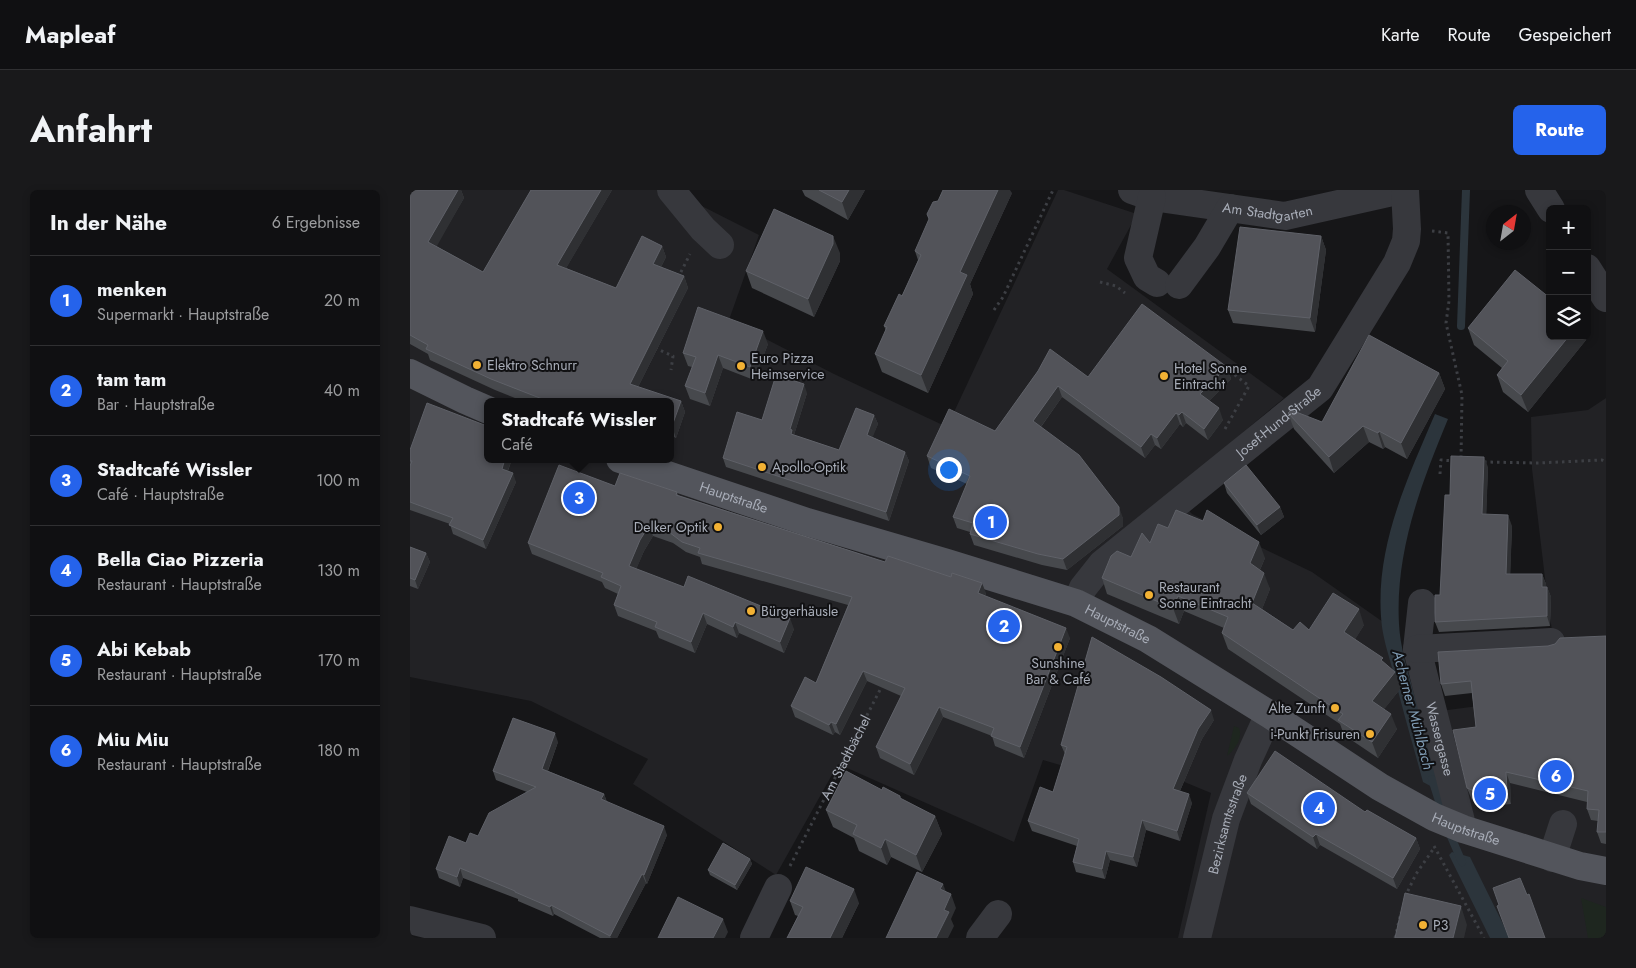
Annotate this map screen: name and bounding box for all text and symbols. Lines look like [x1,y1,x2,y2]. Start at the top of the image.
text: Mapleaf [25,17,116,52]
text: Karte [1381,22,1420,48]
text: Route [1448,22,1490,48]
text: Gespeichert [1518,22,1611,48]
text: Anfahrt [30,105,152,155]
button: Route [1513,105,1606,155]
street label: Am Stadtgarten [1221,197,1314,226]
north arrow [1486,205,1531,250]
map controls [1546,205,1591,340]
button: + [1546,205,1591,250]
text: In der Nähe [50,208,167,238]
text: 6 Ergebnisse [272,211,360,234]
button: − [1546,250,1591,295]
text: menken [97,276,167,303]
text: 1 [62,289,70,312]
text: 20 m [324,289,360,312]
button: layers [1546,295,1591,340]
text: Supermarkt · Hauptstraße [97,303,269,326]
place label: Euro Pizza Heimservice [751,348,825,384]
place label: Elektro Schnurr [487,355,577,375]
place label: Hotel Sonne Eintracht [1174,358,1247,394]
marker: Elektro Schnurr [471,359,483,371]
marker: Euro Pizza Heimservice [735,360,747,372]
text: tam tam [97,366,166,393]
marker: Hotel Sonne Eintracht [1158,370,1170,382]
text: 2 [61,379,71,402]
text: 40 m [324,379,360,402]
street label: Josef-Hund-Straße [1230,381,1325,463]
text: Bar · Hauptstraße [97,393,215,416]
popup [484,398,674,463]
text: Stadtcafé Wissler [501,406,657,433]
text: Café [501,433,533,456]
text: Stadtcafé Wissler [97,456,252,483]
place label: Apollo-Optik [772,457,847,477]
your location [936,457,962,483]
marker: Apollo-Optik [756,461,768,473]
text: 3 [61,469,71,492]
text: 100 m [316,469,360,492]
street label: Hauptstraße [697,476,771,518]
pin: 3 [563,479,595,517]
text: Café · Hauptstraße [97,483,224,506]
pin: 1 [975,503,1007,541]
place label: Delker Optik [634,517,709,537]
marker: Delker Optik [712,521,724,533]
text: Bella Ciao Pizzeria [97,546,264,573]
text: 4 [60,559,72,582]
text: 130 m [317,559,360,582]
text: Restaurant · Hauptstraße [97,573,262,596]
place label: Restaurant Sonne Eintracht [1159,577,1252,613]
marker: Restaurant Sonne Eintracht [1143,589,1155,601]
street label: Hauptstraße [1081,599,1154,649]
place label: Bürgerhäusle [761,601,838,621]
marker: Bürgerhäusle [745,605,757,617]
pin: 2 [988,607,1020,645]
text: Abi Kebab [97,636,191,663]
marker: Sunshine Bar & Café [1052,641,1064,653]
water label: Acherner Mühlbach [1386,647,1440,772]
text: 5 [61,649,71,672]
text: 170 m [318,649,360,672]
place label: Sunshine Bar & Café [1026,653,1090,689]
text: Restaurant · Hauptstraße [97,663,262,686]
place label: Alte Zunft [1268,698,1326,718]
street label: Wassergasse [1421,700,1459,778]
marker: Alte Zunft [1329,702,1341,714]
street label: Am Stadtbächel [815,711,876,803]
place label: i-Punkt Frisuren [1270,724,1360,744]
text: Miu Miu [97,726,169,753]
marker: i-Punkt Frisuren [1364,728,1376,740]
text: 6 [61,739,71,762]
text: 180 m [317,739,360,762]
text: Restaurant · Hauptstraße [97,753,262,776]
pin: 6 [1540,757,1572,795]
street label: Bezirksamtsstraße [1203,771,1252,876]
pin: 5 [1474,775,1506,813]
pin: 4 [1303,789,1335,827]
street label: Hauptstraße [1429,807,1503,850]
place label: P3 [1433,915,1449,935]
marker: P3 [1417,919,1429,931]

